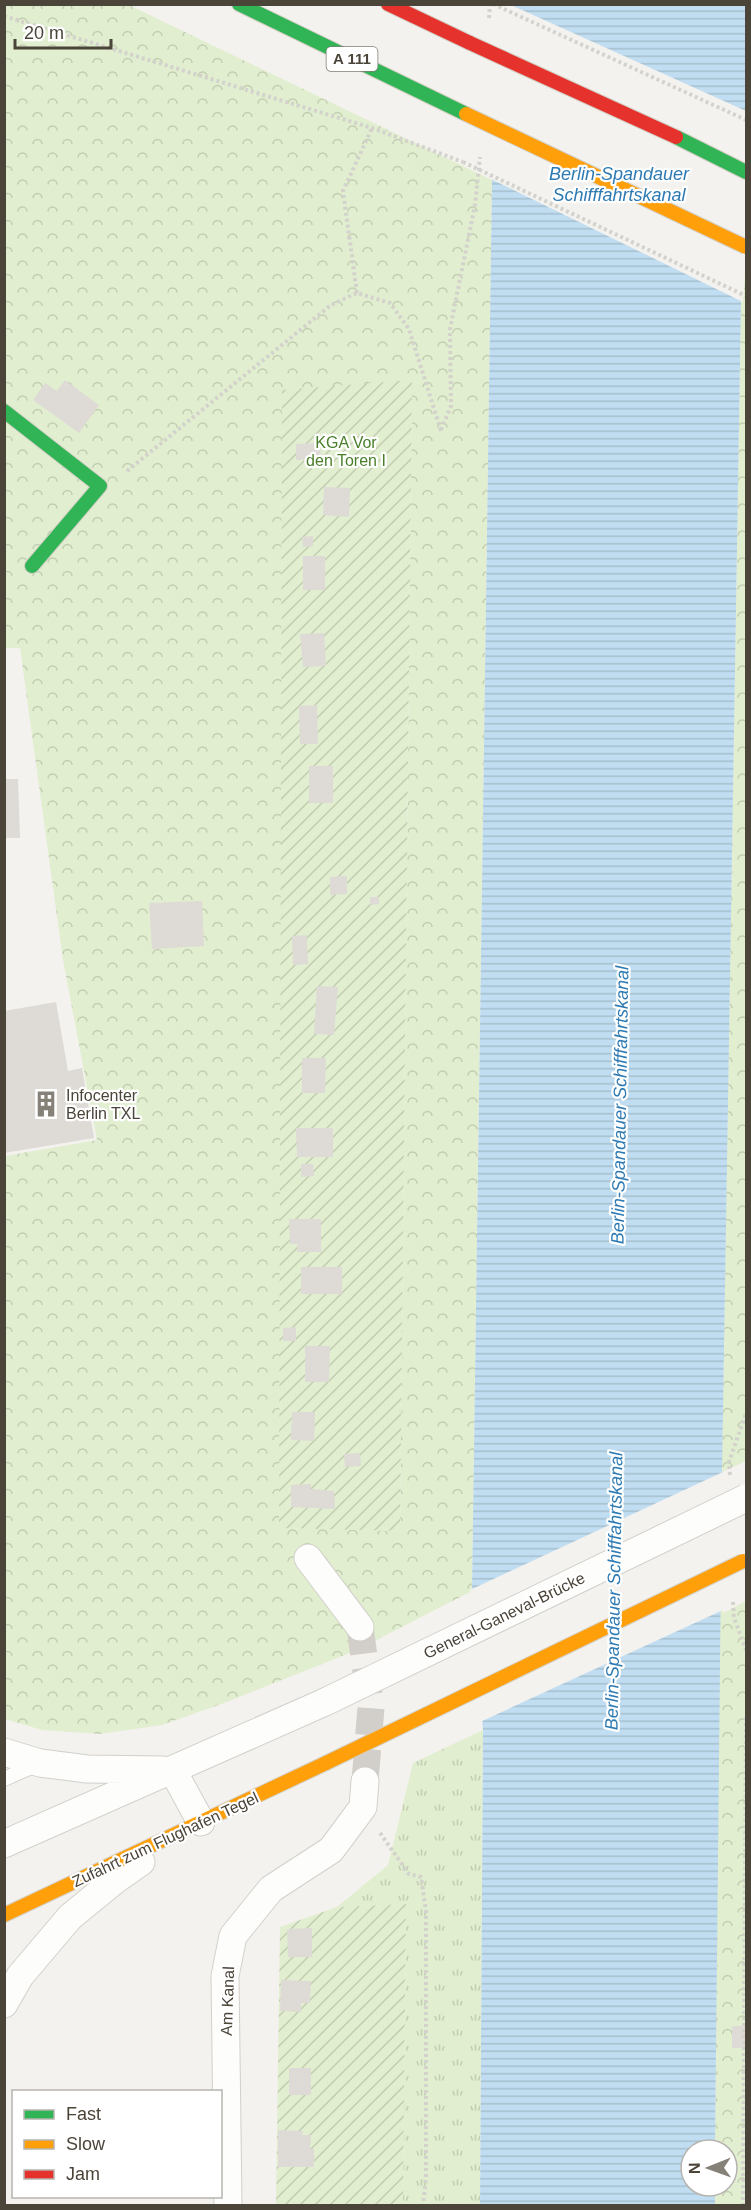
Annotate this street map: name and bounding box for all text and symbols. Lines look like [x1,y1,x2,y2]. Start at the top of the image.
scale bar [15,12,111,50]
text: 20 m [24,23,64,43]
road number: A 111 [326,47,378,71]
water label: Berlin-Spandauer Schifffahrtskanal [549,164,690,205]
park label: KGA Vor den Toren I [306,434,386,469]
water label: Berlin-Spandauer Schifffahrtskanal [608,965,632,1244]
place label: Infocenter Berlin TXL [66,1087,141,1122]
building icon: Infocenter Berlin TXL [31,1089,61,1119]
water label: Berlin-Spandauer Schifffahrtskanal [602,1451,626,1730]
street label: General-Ganeval-Brücke [421,1569,588,1662]
street label: Zufahrt zum Flughafen Tegel [69,1789,261,1890]
street label: Am Kanal [218,1966,237,2036]
legend [12,2090,222,2198]
text: Fast [66,2104,101,2124]
text: Slow [66,2134,106,2154]
north arrow [679,2138,739,2198]
text: N [686,2162,703,2174]
text: Jam [66,2164,100,2184]

